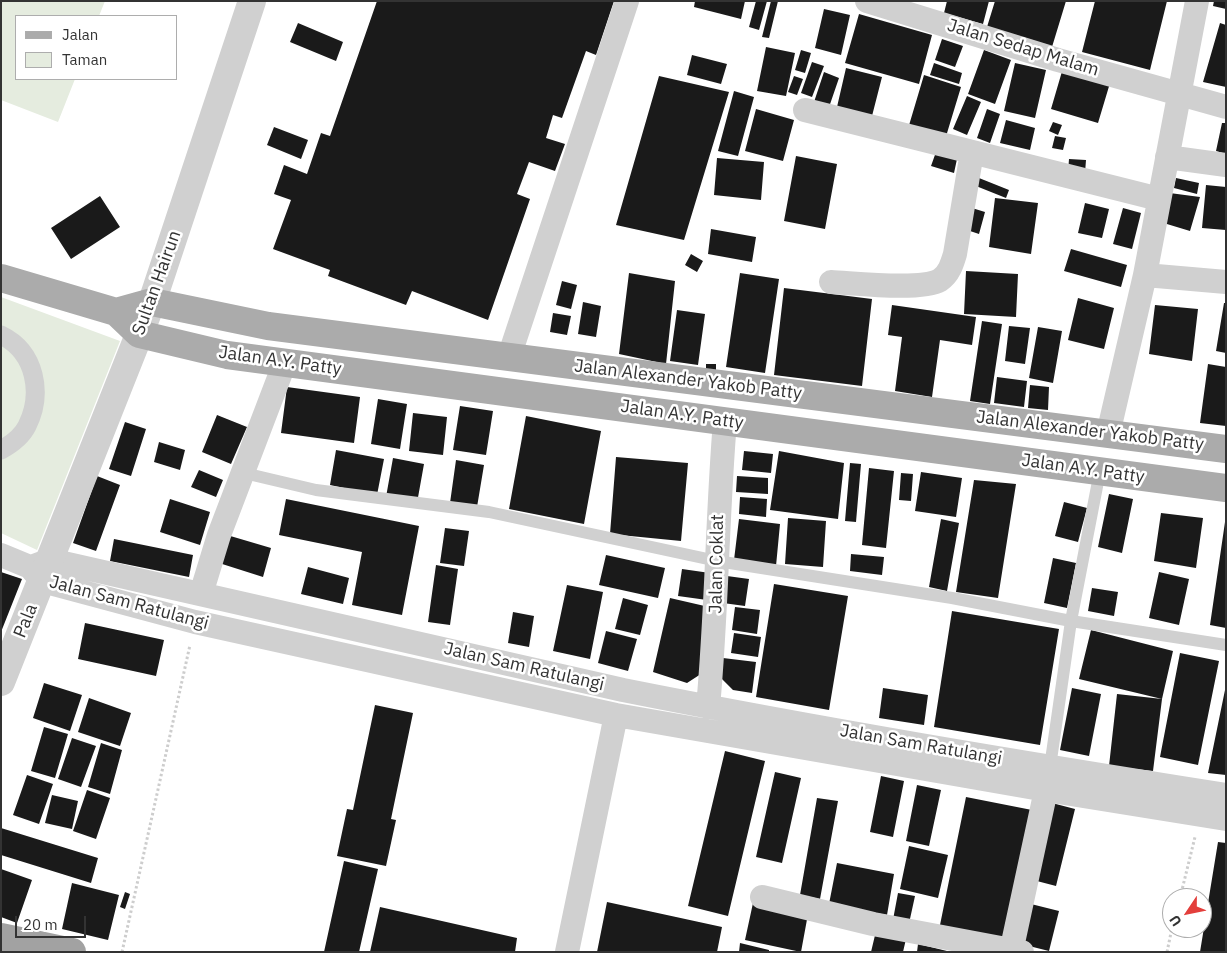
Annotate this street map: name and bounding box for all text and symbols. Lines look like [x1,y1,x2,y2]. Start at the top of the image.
legend [15,15,178,80]
street label: Jalan Sedap Malam [945,15,1101,81]
text: Jalan [62,25,98,44]
text: Taman [62,50,107,69]
street label: Sultan Hairun [128,228,186,338]
street label: Jalan A.Y. Patty [217,342,343,380]
street label: Jalan Alexander Yakob Patty [573,355,803,405]
street label: Jalan A.Y. Patty [619,396,745,434]
street label: Jalan Alexander Yakob Patty [975,406,1205,456]
street label: Jalan A.Y. Patty [1020,450,1146,488]
street label: Jalan Coklat [705,514,729,614]
street label: Jalan Sam Ratulangi [47,571,211,635]
street label: Pala [9,601,43,641]
street label: Jalan Sam Ratulangi [442,638,606,696]
street label: Jalan Sam Ratulangi [838,720,1004,770]
north arrow [1162,888,1212,938]
scale bar [18,906,89,938]
text: U [1165,912,1186,930]
text: 20 m [23,915,58,934]

